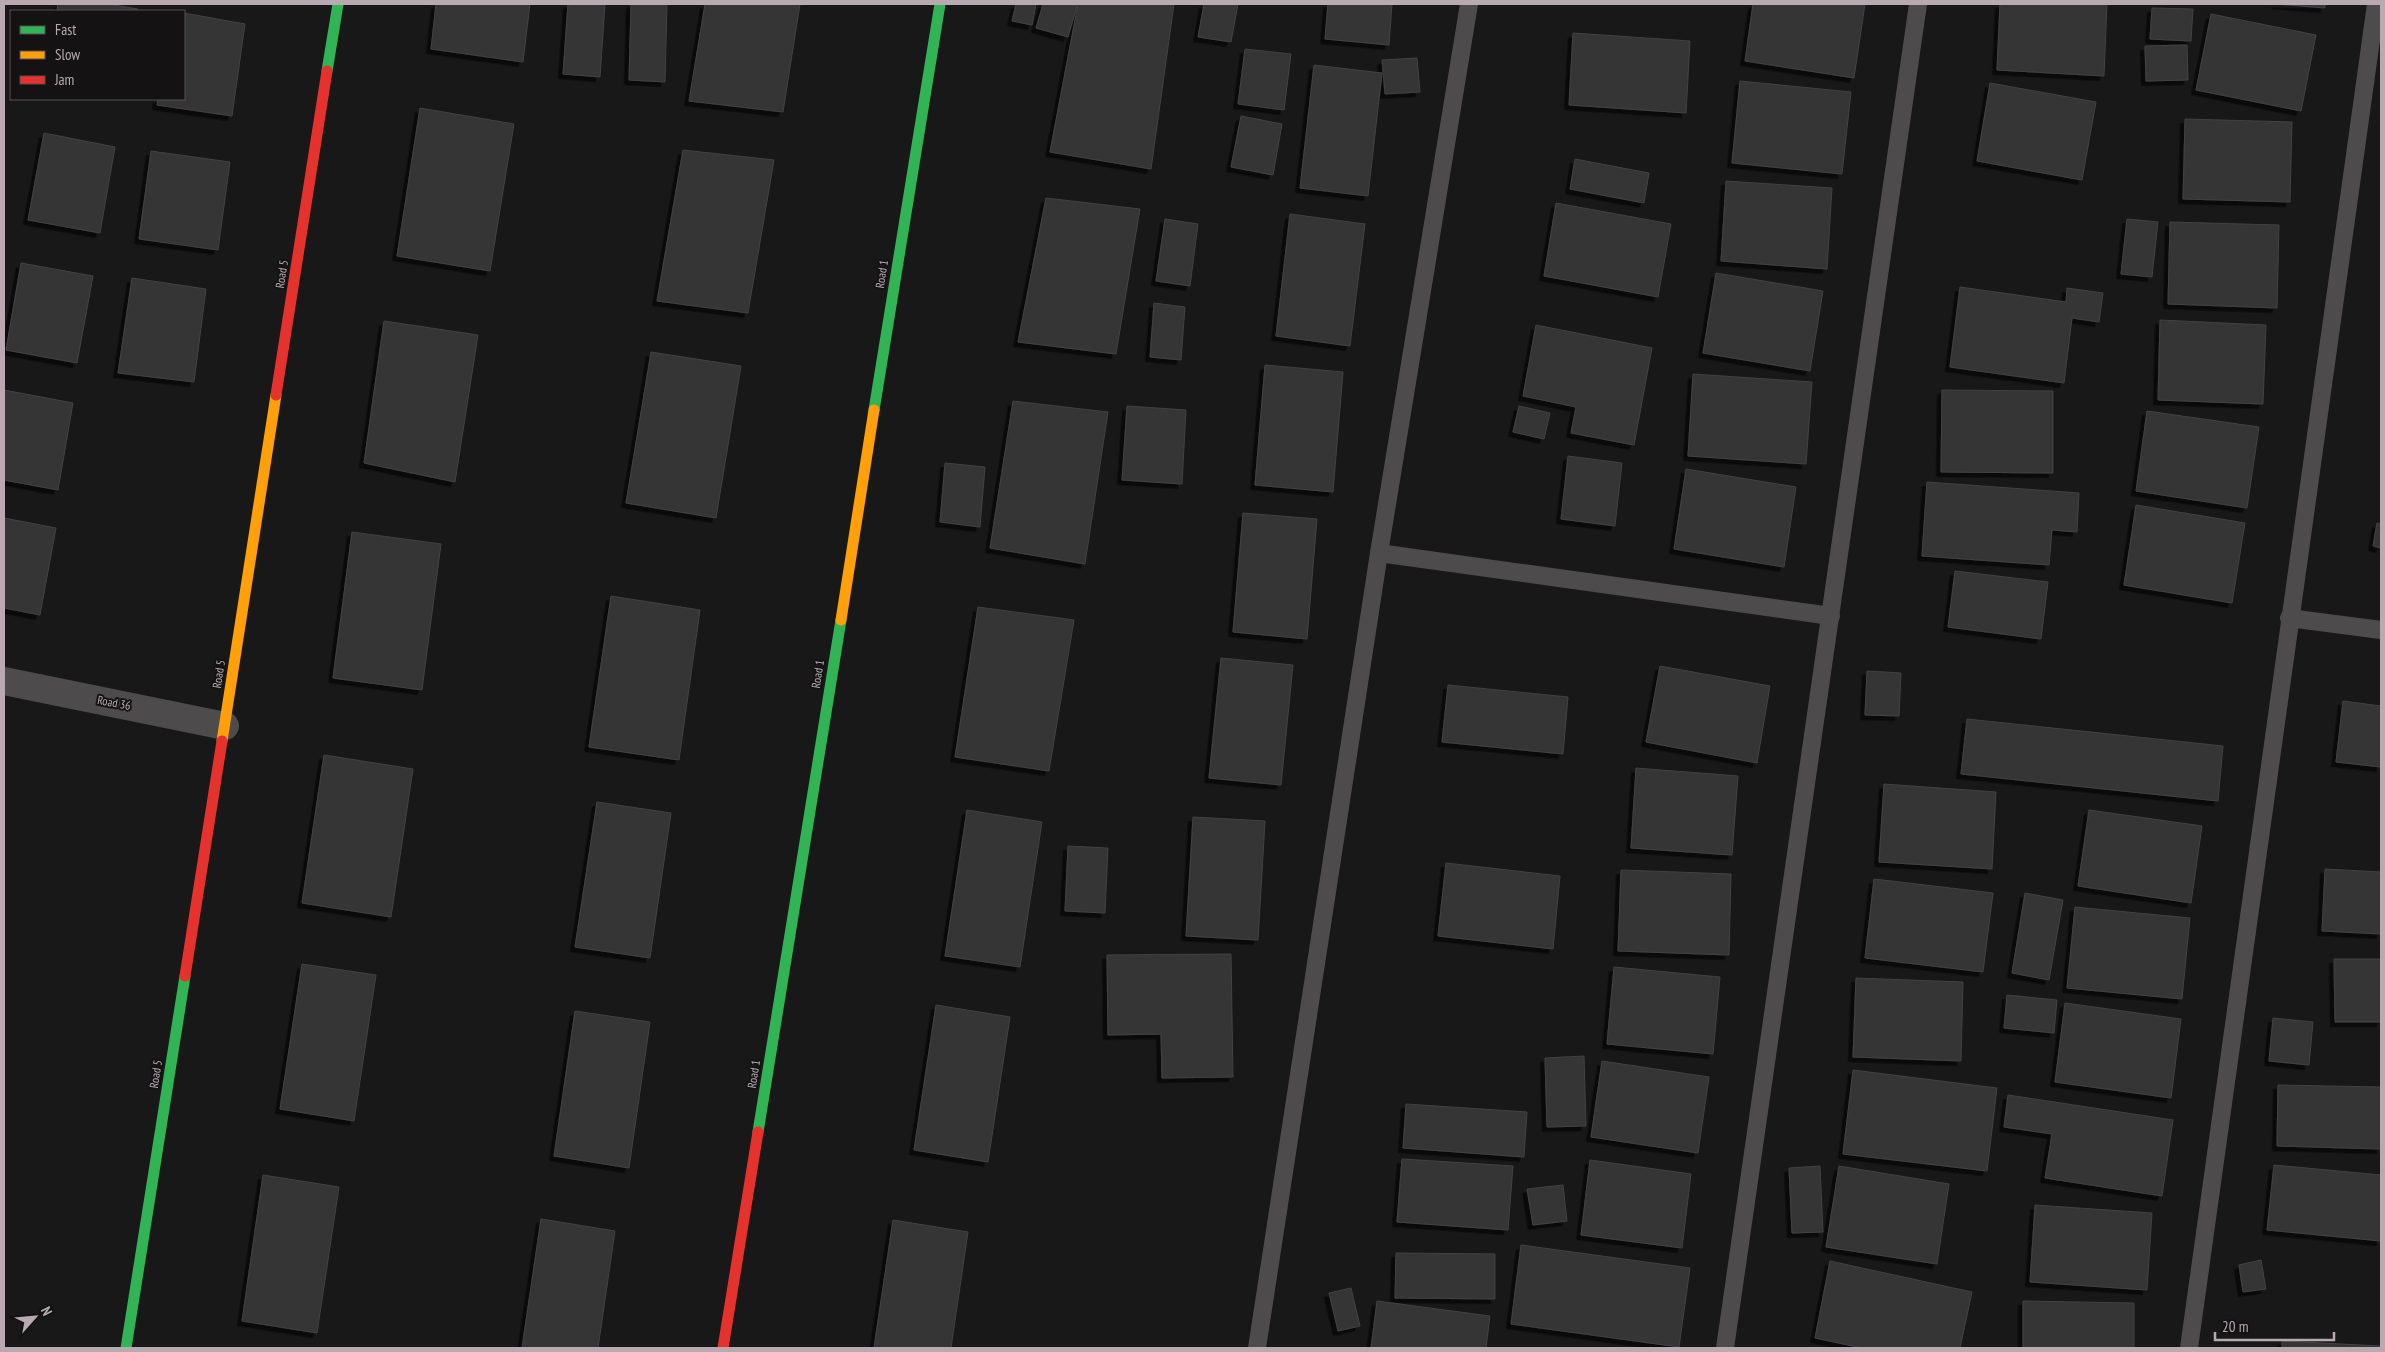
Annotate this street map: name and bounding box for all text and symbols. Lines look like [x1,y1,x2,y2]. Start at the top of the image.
legend [10,10,185,100]
text: Fast [55,20,76,39]
text: Slow [55,45,80,64]
text: Jam [54,70,74,89]
street label: Road 5 [272,259,291,289]
street label: Road 1 [872,259,891,289]
street label: Road 5 [209,659,228,689]
street label: Road 1 [808,659,827,689]
street label: Road 36 [96,692,132,713]
street label: Road 5 [146,1059,165,1089]
street label: Road 1 [744,1059,763,1089]
north arrow [10,1292,60,1342]
text: N [37,1304,56,1319]
scale bar [2215,1310,2334,1342]
text: 20 m [2222,1317,2248,1336]

